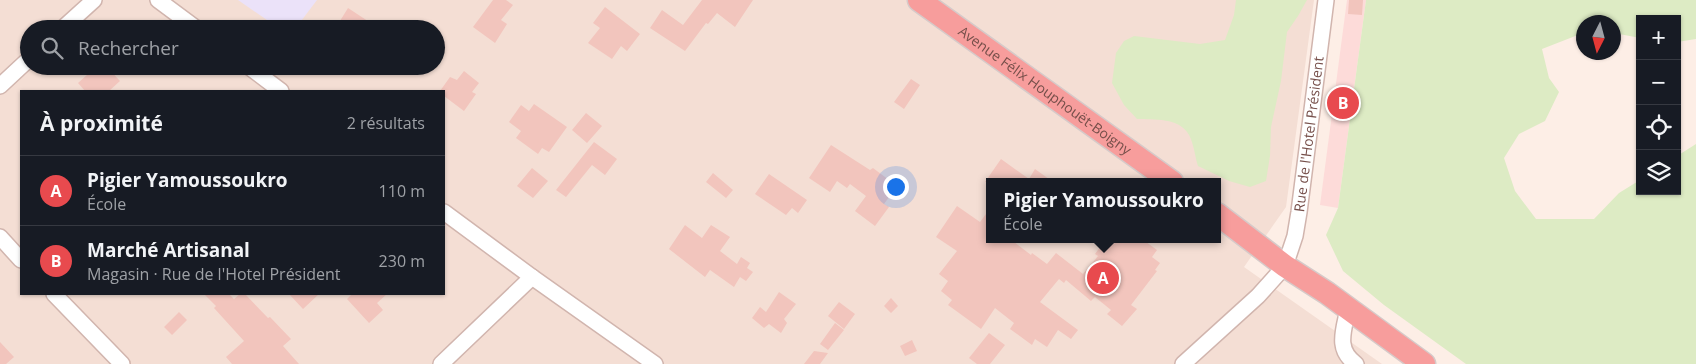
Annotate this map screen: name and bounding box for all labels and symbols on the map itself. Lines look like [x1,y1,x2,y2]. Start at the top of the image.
north arrow [1576,15,1621,60]
street label: Avenue Félix Houphouët-Boigny [955,21,1136,159]
street label: Rue de l'Hotel Président [1289,55,1328,213]
pin: B [1327,84,1359,122]
your location [883,174,909,200]
pin: A [1087,259,1119,297]

